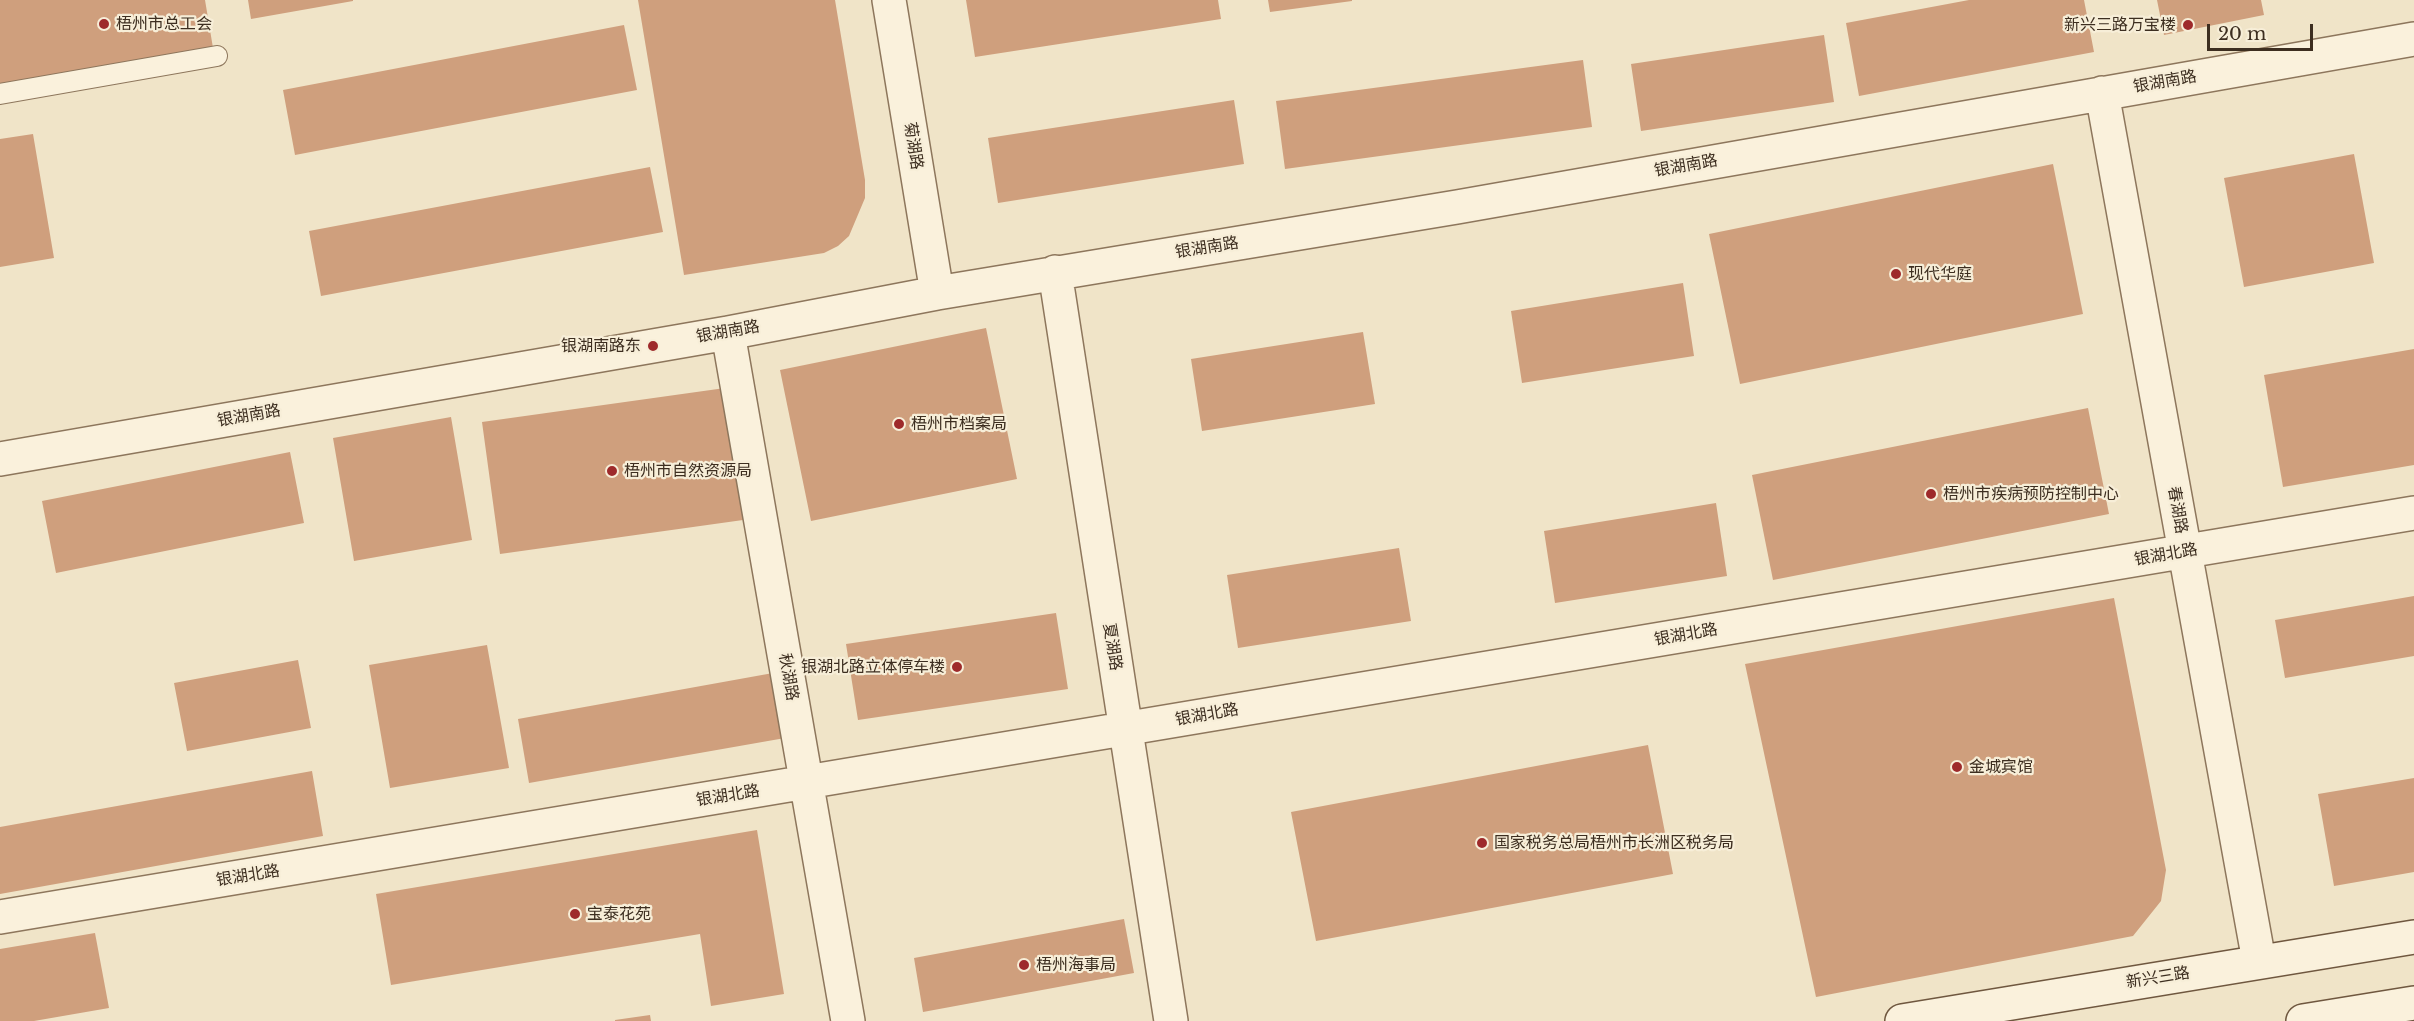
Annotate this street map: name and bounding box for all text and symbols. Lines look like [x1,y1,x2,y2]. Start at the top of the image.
scale bar [2210,12,2316,50]
place label: 梧州市总工会 [116,14,212,34]
place label: 新兴三路万宝楼 [2064,15,2176,35]
marker: 梧州市总工会 [97,17,111,31]
marker: 新兴三路万宝楼 [2181,18,2195,32]
text: 20 m [2218,23,2266,45]
street label: 银湖南路 [2132,67,2198,97]
street label: 菊湖路 [900,121,926,171]
street label: 银湖南路 [1653,151,1719,181]
street label: 银湖南路 [1174,234,1240,262]
place label: 现代华庭 [1908,264,1972,284]
marker: 现代华庭 [1889,267,1903,281]
street label: 银湖南路 [695,317,761,347]
place label: 银湖南路东 [561,336,641,356]
marker: 银湖南路东 [646,339,660,353]
street label: 银湖南路 [216,401,282,431]
place label: 梧州市档案局 [911,414,1007,434]
marker: 梧州市档案局 [892,417,906,431]
place label: 梧州市自然资源局 [624,461,752,481]
marker: 梧州市自然资源局 [605,464,619,478]
place label: 梧州市疾病预防控制中心 [1943,484,2119,504]
street label: 春湖路 [2163,485,2191,535]
marker: 梧州市疾病预防控制中心 [1924,487,1938,501]
street label: 银湖北路 [2133,540,2199,570]
street label: 银湖北路 [1653,620,1719,650]
street label: 夏湖路 [1099,622,1125,672]
street label: 秋湖路 [774,652,802,702]
place label: 银湖北路立体停车楼 [801,657,945,677]
marker: 银湖北路立体停车楼 [950,660,964,674]
street label: 银湖北路 [1174,700,1240,730]
place label: 金城宾馆 [1969,757,2033,777]
marker: 金城宾馆 [1950,760,1964,774]
street label: 银湖北路 [695,782,761,810]
place label: 国家税务总局梧州市长洲区税务局 [1494,833,1734,853]
marker: 国家税务总局梧州市长洲区税务局 [1475,836,1489,850]
street label: 银湖北路 [215,862,281,890]
place label: 宝泰花苑 [587,904,651,924]
marker: 宝泰花苑 [568,907,582,921]
place label: 梧州海事局 [1036,955,1116,975]
marker: 梧州海事局 [1017,958,1031,972]
street label: 新兴三路 [2125,964,2191,992]

